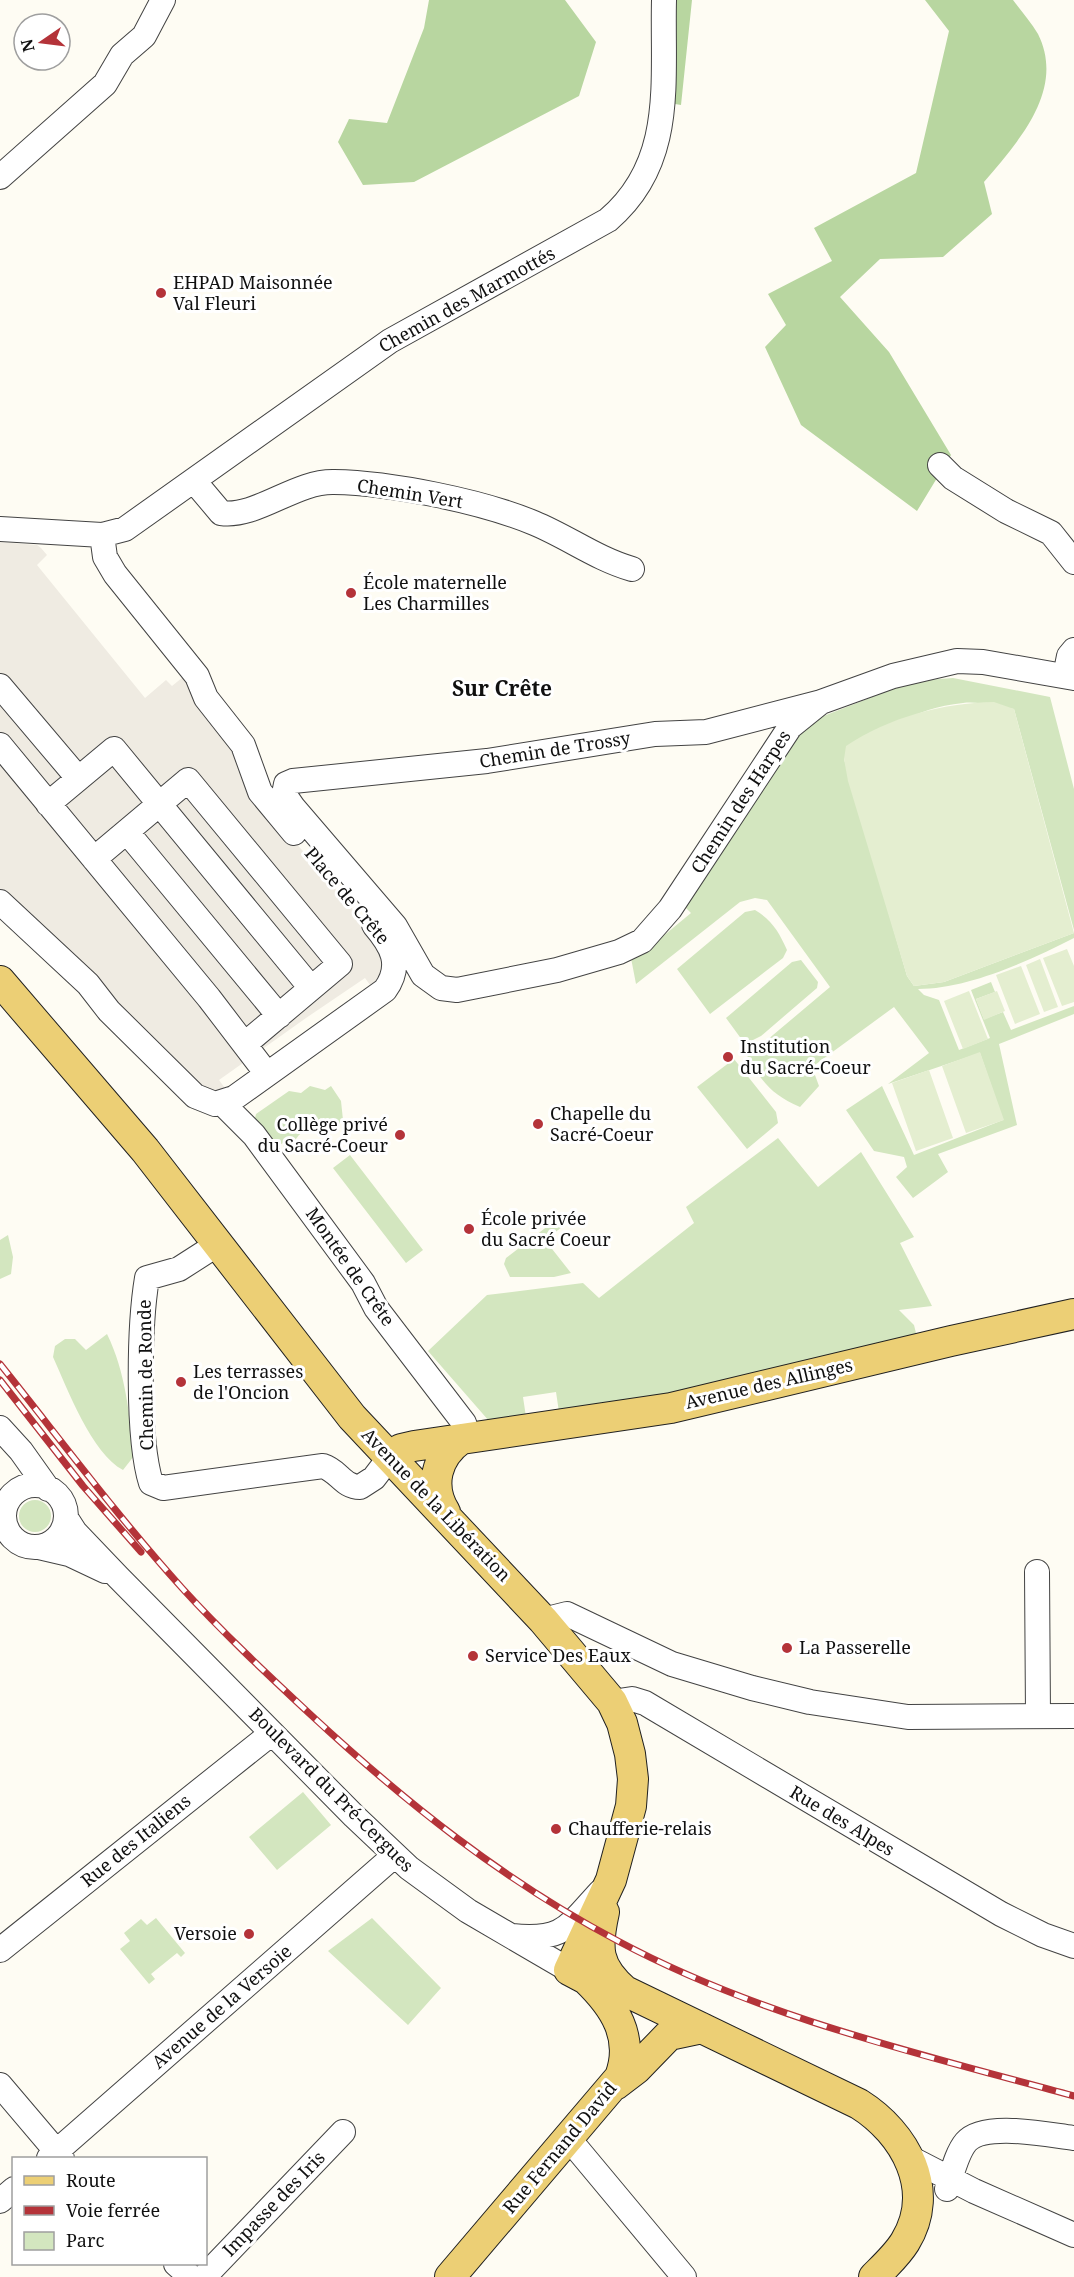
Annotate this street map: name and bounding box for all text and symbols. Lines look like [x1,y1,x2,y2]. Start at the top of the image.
north arrow [12,12,72,72]
text: N [15,36,40,54]
street label: Chemin des Marmottés [374,241,559,358]
place label: EHPAD Maisonnée Val Fleuri [173,270,333,315]
marker: EHPAD Maisonnée Val Fleuri [154,286,168,300]
street label: Chemin Vert [356,473,465,513]
place label: École maternelle Les Charmilles [363,570,507,615]
marker: École maternelle Les Charmilles [344,586,358,600]
district label: Sur Crête [452,674,552,702]
street label: Chemin de Trossy [477,725,633,773]
street label: Chemin des Harpes [685,725,796,878]
street label: Place de Crête [300,842,396,949]
place label: Institution du Sacré-Coeur [740,1034,871,1079]
marker: Institution du Sacré-Coeur [721,1050,735,1064]
place label: Chapelle du Sacré-Coeur [550,1101,654,1146]
place label: Collège privé du Sacré-Coeur [257,1112,389,1157]
marker: Chapelle du Sacré-Coeur [531,1117,545,1131]
marker: Collège privé du Sacré-Coeur [393,1128,407,1142]
street label: Montée de Crête [301,1202,401,1331]
place label: École privée du Sacré Coeur [481,1206,611,1251]
marker: École privée du Sacré Coeur [462,1222,476,1236]
street label: Chemin de Ronde [132,1299,158,1451]
street label: Avenue des Allinges [683,1352,855,1414]
place label: Les terrasses de l'Oncion [193,1359,303,1404]
marker: Les terrasses de l'Oncion [174,1375,188,1389]
street label: Avenue de la Libération [357,1422,517,1587]
place label: La Passerelle [799,1635,911,1659]
marker: La Passerelle [780,1641,794,1655]
place label: Service Des Eaux [485,1643,632,1667]
marker: Service Des Eaux [466,1649,480,1663]
street label: Boulevard du Pré-Cergues [244,1702,419,1877]
street label: Rue des Alpes [786,1779,899,1861]
street label: Rue des Italiens [75,1788,195,1892]
place label: Chaufferie-relais [568,1816,712,1840]
marker: Chaufferie-relais [549,1822,563,1836]
place label: Versoie [174,1921,237,1945]
marker: Versoie [242,1927,256,1941]
street label: Avenue de la Versoie [146,1939,296,2074]
street label: Rue Fernand David [497,2076,621,2218]
street label: Impasse des Iris [217,2145,330,2261]
legend [12,2157,207,2265]
text: Route [66,2168,116,2192]
text: Voie ferrée [66,2198,160,2222]
text: Parc [66,2228,104,2252]

